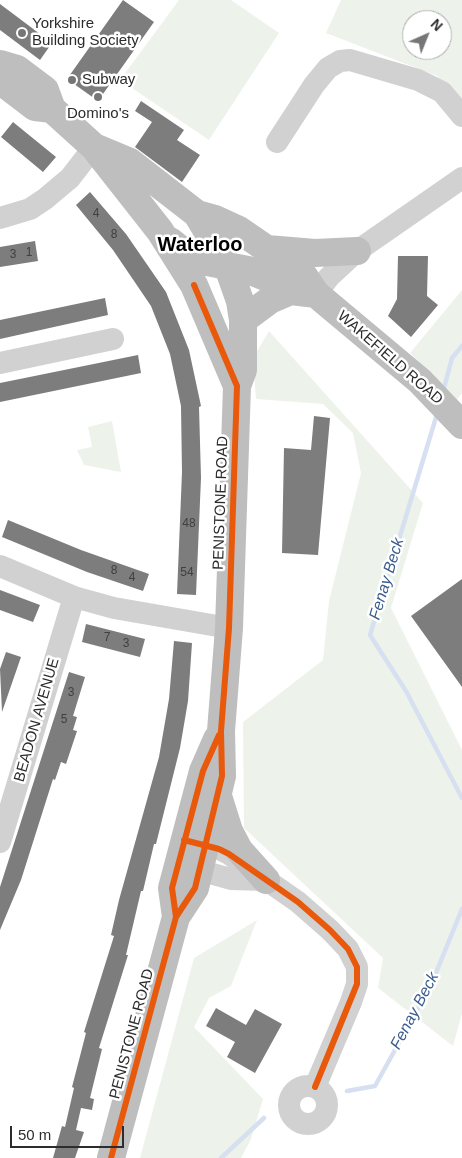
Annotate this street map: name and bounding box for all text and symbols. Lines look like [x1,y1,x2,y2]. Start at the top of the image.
north arrow [402,10,452,60]
place label: Yorkshire Building Society [32,15,139,50]
text: N [428,16,446,34]
marker: Yorkshire Building Society [16,27,28,39]
place label: Subway [82,71,135,89]
marker: Subway [66,74,78,86]
marker: Domino's [92,91,104,103]
place label: Domino's [67,105,129,123]
house number: 4 [93,207,99,221]
house number: 8 [111,228,117,242]
district label: Waterloo [158,233,242,257]
house number: 1 [26,246,32,260]
house number: 3 [10,248,16,262]
street label: WAKEFIELD ROAD [334,307,446,409]
street label: PENISTONE ROAD [210,436,232,570]
house number: 48 [182,517,196,531]
water label: Fenay Beck [365,536,409,622]
house number: 8 [111,564,117,578]
house number: 54 [180,566,194,580]
house number: 4 [129,571,135,585]
house number: 7 [104,631,110,645]
house number: 3 [123,637,129,651]
street label: BEADON AVENUE [11,656,63,784]
house number: 3 [68,686,74,700]
house number: 5 [61,713,67,727]
street label: PENISTONE ROAD [106,967,158,1101]
water label: Fenay Beck [387,969,443,1053]
scale bar [12,1116,126,1148]
text: 50 m [18,1126,51,1143]

